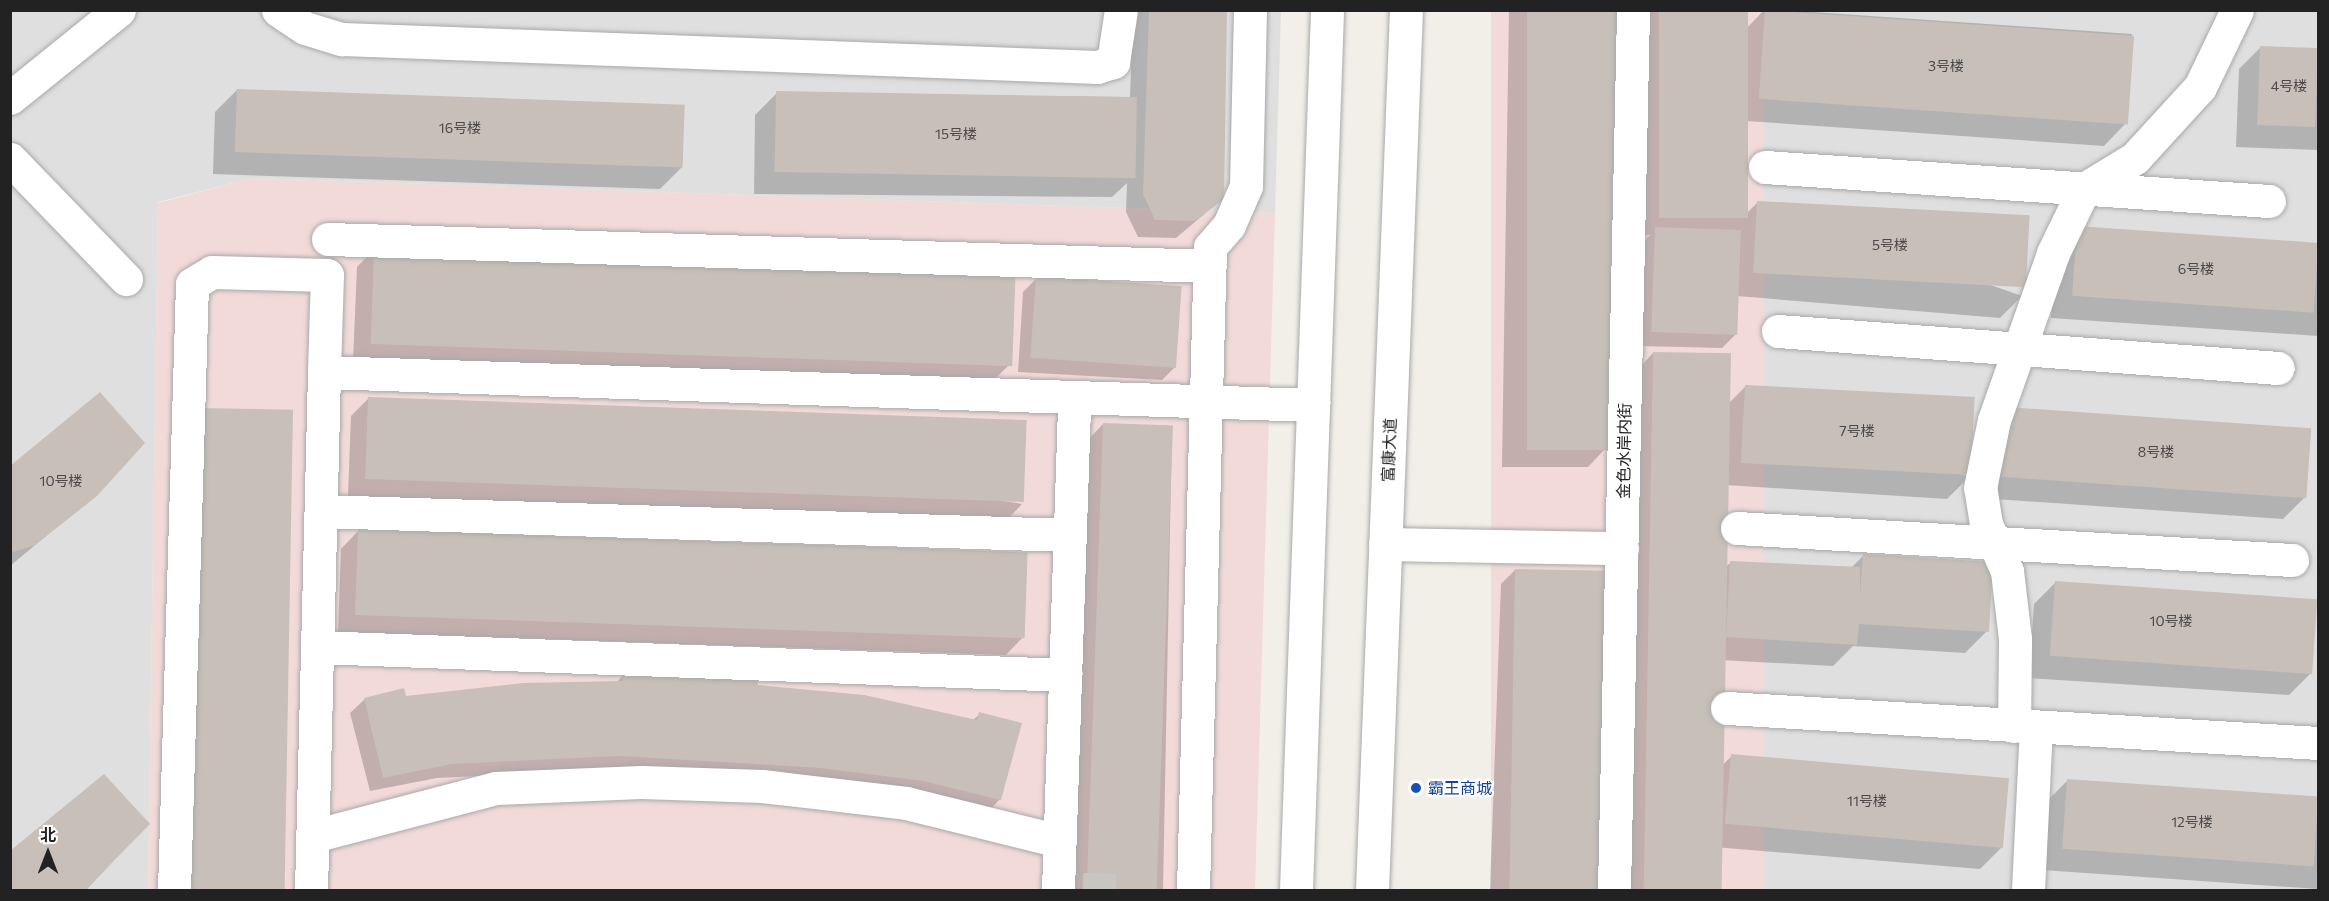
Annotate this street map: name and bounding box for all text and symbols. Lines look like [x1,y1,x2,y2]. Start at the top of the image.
house number: 3号楼 [1928,58,1964,74]
house number: 4号楼 [2271,78,2307,94]
house number: 16号楼 [439,120,481,136]
house number: 15号楼 [935,126,977,142]
house number: 5号楼 [1872,237,1908,253]
house number: 6号楼 [2178,261,2214,277]
street label: 金色水岸内街 [1614,403,1634,499]
street label: 富康大道 [1378,418,1400,482]
house number: 7号楼 [1839,423,1875,439]
house number: 8号楼 [2138,444,2174,460]
house number: 10号楼 [39,473,83,489]
house number: 10号楼 [2149,613,2193,629]
place label: 霸王商城 [1428,778,1492,798]
marker: 霸王商城 [1409,781,1423,795]
house number: 11号楼 [1847,793,1887,809]
house number: 12号楼 [2171,814,2213,830]
north arrow [18,823,78,883]
text: 北 [40,825,56,844]

